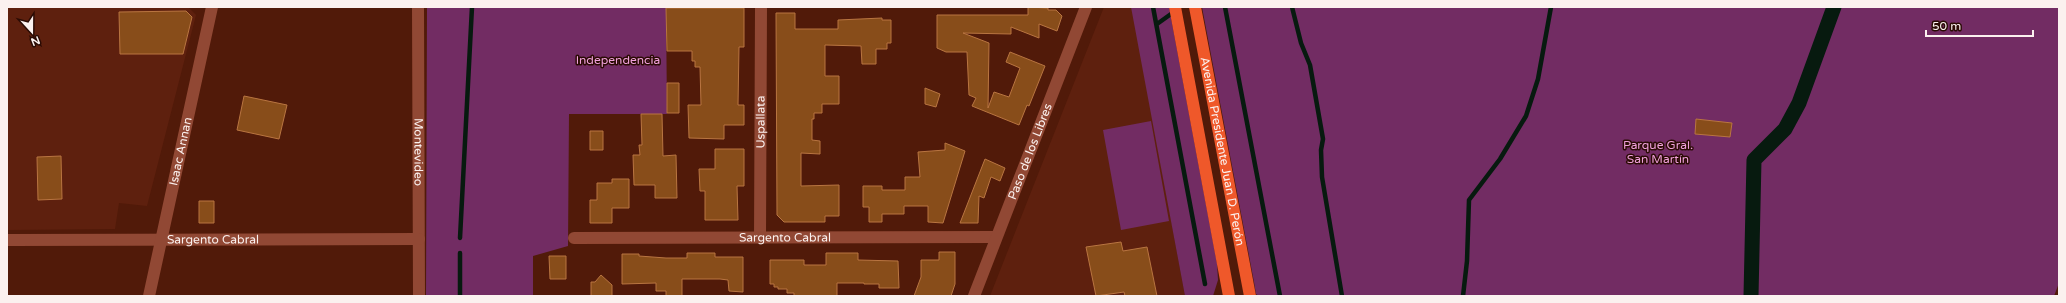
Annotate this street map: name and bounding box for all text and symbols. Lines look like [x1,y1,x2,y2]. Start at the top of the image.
north arrow [12,12,52,52]
scale bar [1926,12,2033,38]
text: 50 m [1932,19,1961,33]
text: N [29,33,42,49]
park label: Independencia [576,53,660,67]
street label: Avenida Presidente Juan D. Perón [1198,56,1247,247]
street label: Uspallata [753,95,768,149]
street label: Paso de los Libres [1005,101,1055,201]
street label: Isaac Annan [166,116,195,187]
street label: Montevideo [411,118,426,186]
park label: Parque Gral. San Martín [1623,138,1693,166]
street label: Sargento Cabral [739,230,831,245]
street label: Sargento Cabral [167,232,259,247]

